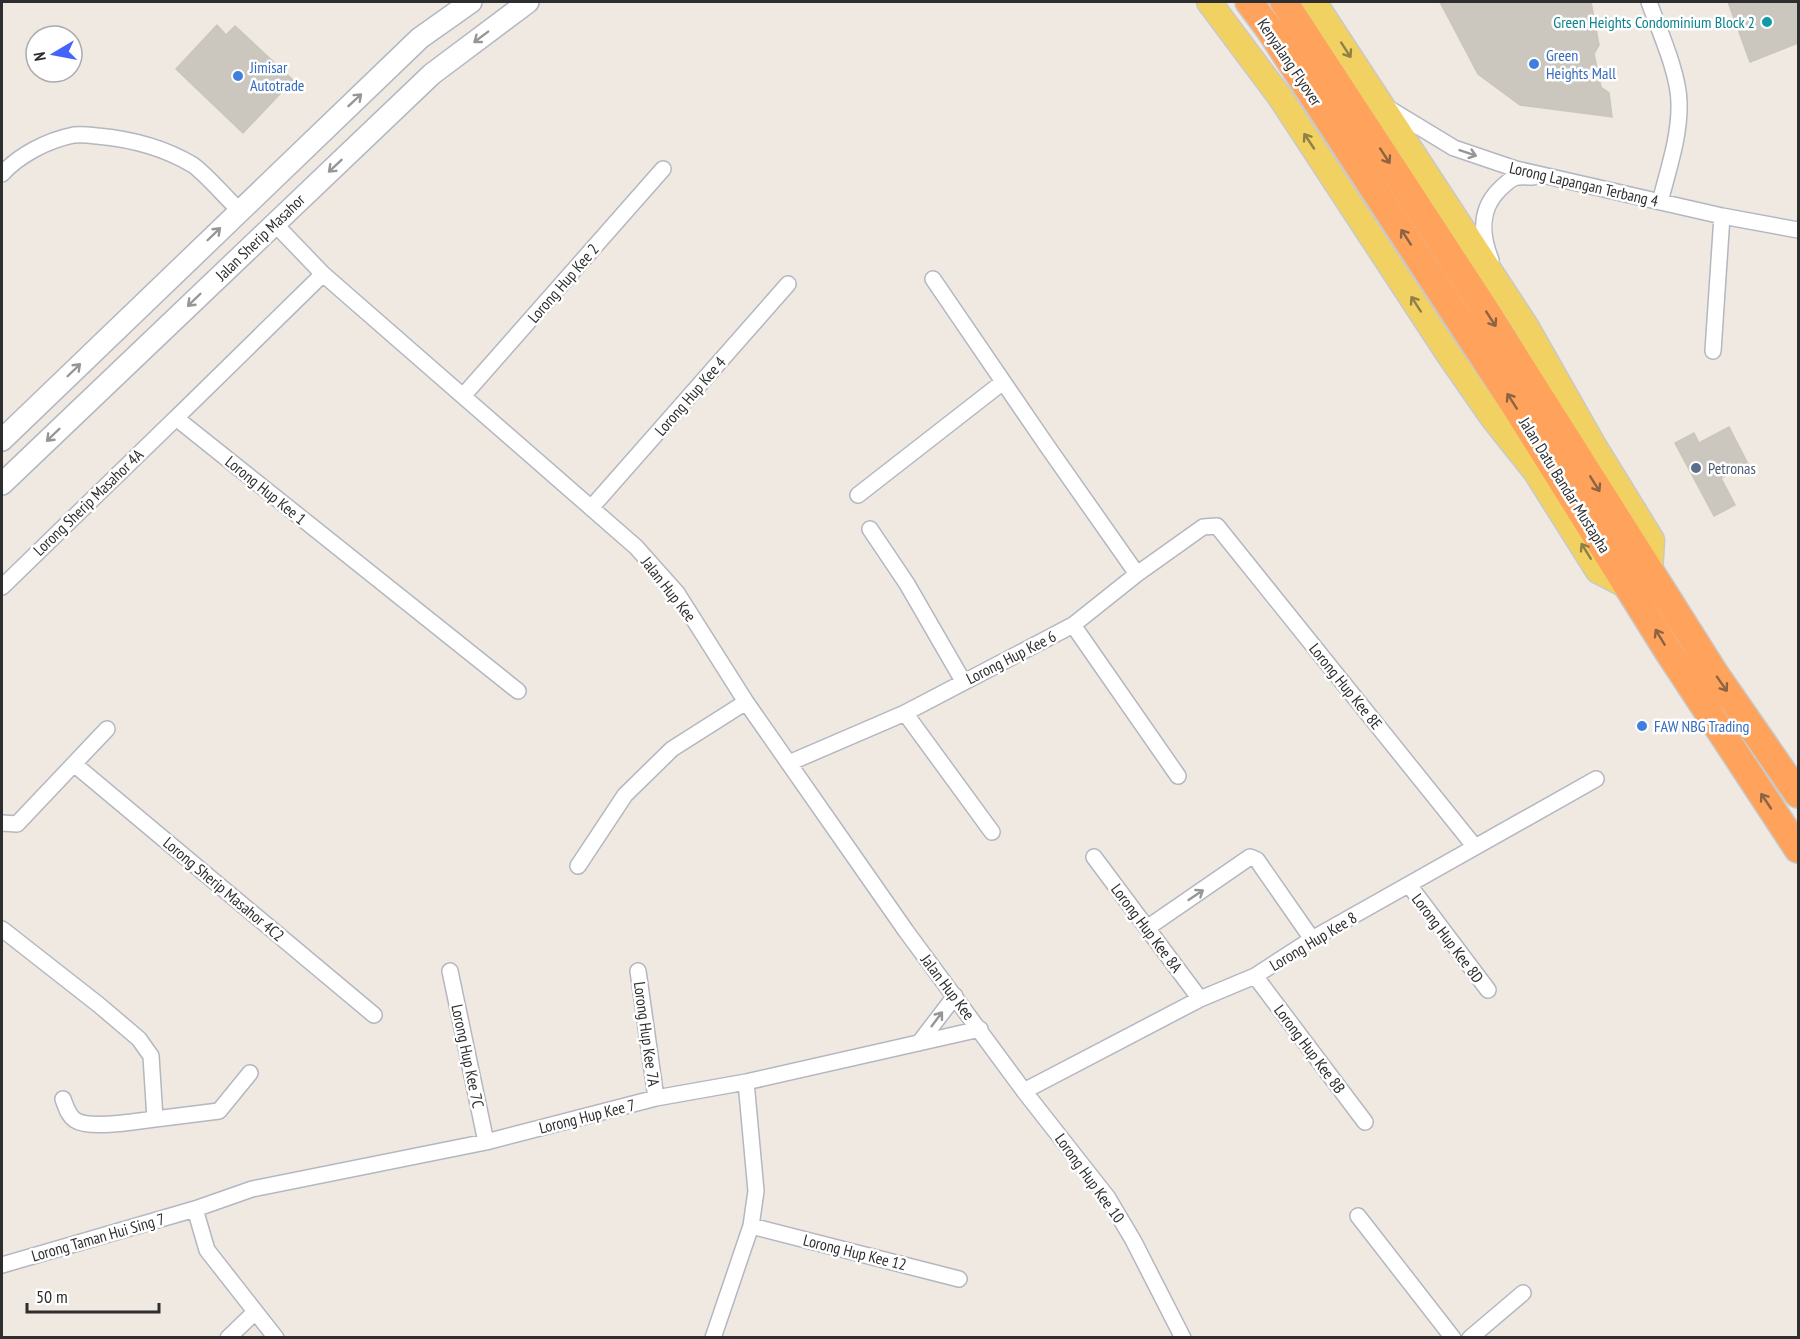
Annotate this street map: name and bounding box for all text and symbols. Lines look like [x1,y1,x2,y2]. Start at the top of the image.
place label: Green Heights Condominium Block 2 [1553,12,1755,32]
street label: Kenyalang Flyover [1253,15,1327,110]
marker: Green Heights Condominium Block 2 [1760,15,1774,29]
north arrow [24,24,84,84]
one-way arrow [474,30,490,43]
one-way arrow [1340,42,1352,58]
place label: Green Heights Mall [1546,45,1616,83]
text: N [29,51,50,63]
place label: Jimisar Autotrade [249,57,304,95]
marker: Green Heights Mall [1527,57,1541,71]
marker: Jimisar Autotrade [231,69,245,83]
one-way arrow [348,93,363,107]
one-way arrow [1303,134,1315,150]
one-way arrow [1379,147,1391,163]
one-way arrow [1458,148,1477,159]
street label: Lorong Lapangan Terbang 4 [1508,157,1660,211]
one-way arrow [328,158,343,173]
street label: Jalan Sherip Masahor [211,189,309,285]
one-way arrow [207,227,222,242]
one-way arrow [1399,229,1411,246]
street label: Lorong Hup Kee 2 [523,239,603,327]
one-way arrow [187,293,202,307]
one-way arrow [1410,296,1422,313]
one-way arrow [1485,310,1497,327]
street label: Lorong Hup Kee 4 [650,352,730,440]
one-way arrow [67,363,82,378]
one-way arrow [1505,393,1517,410]
street label: Jalan Datu Bandar Mustapha [1515,413,1615,557]
one-way arrow [46,428,61,442]
street label: Lorong Sherip Masahor 4A [29,444,147,560]
street label: Lorong Hup Kee 1 [222,451,310,529]
place label: Petronas [1708,458,1756,478]
marker: Petronas [1689,461,1703,475]
one-way arrow [1588,476,1601,493]
one-way arrow [1579,543,1591,560]
street label: Jalan Hup Kee [637,552,701,626]
street label: Lorong Hup Kee 6 [963,626,1059,688]
one-way arrow [1653,629,1665,646]
street label: Lorong Hup Kee 8E [1305,639,1387,733]
one-way arrow [1716,676,1728,692]
place label: FAW NBG Trading [1654,716,1750,736]
marker: FAW NBG Trading [1635,719,1649,733]
one-way arrow [1760,793,1772,809]
street label: Lorong Sherip Masahor 4C2 [159,832,289,946]
street label: Lorong Hup Kee 8A [1107,880,1187,977]
one-way arrow [1187,889,1203,901]
street label: Lorong Hup Kee 8D [1408,889,1488,987]
street label: Lorong Hup Kee 8 [1266,907,1360,975]
street label: Jalan Hup Kee [916,949,979,1024]
street label: Lorong Hup Kee 7A [630,980,664,1088]
street label: Lorong Hup Kee 8B [1270,1001,1350,1097]
street label: Lorong Hup Kee 7C [447,1002,489,1110]
one-way arrow [931,1011,944,1027]
street label: Lorong Hup Kee 7 [537,1094,637,1138]
street label: Lorong Hup Kee 10 [1051,1129,1129,1227]
street label: Lorong Taman Hui Sing 7 [29,1208,167,1266]
street label: Lorong Hup Kee 12 [801,1230,909,1274]
scale bar [27,1276,159,1314]
text: 50 m [36,1285,68,1308]

